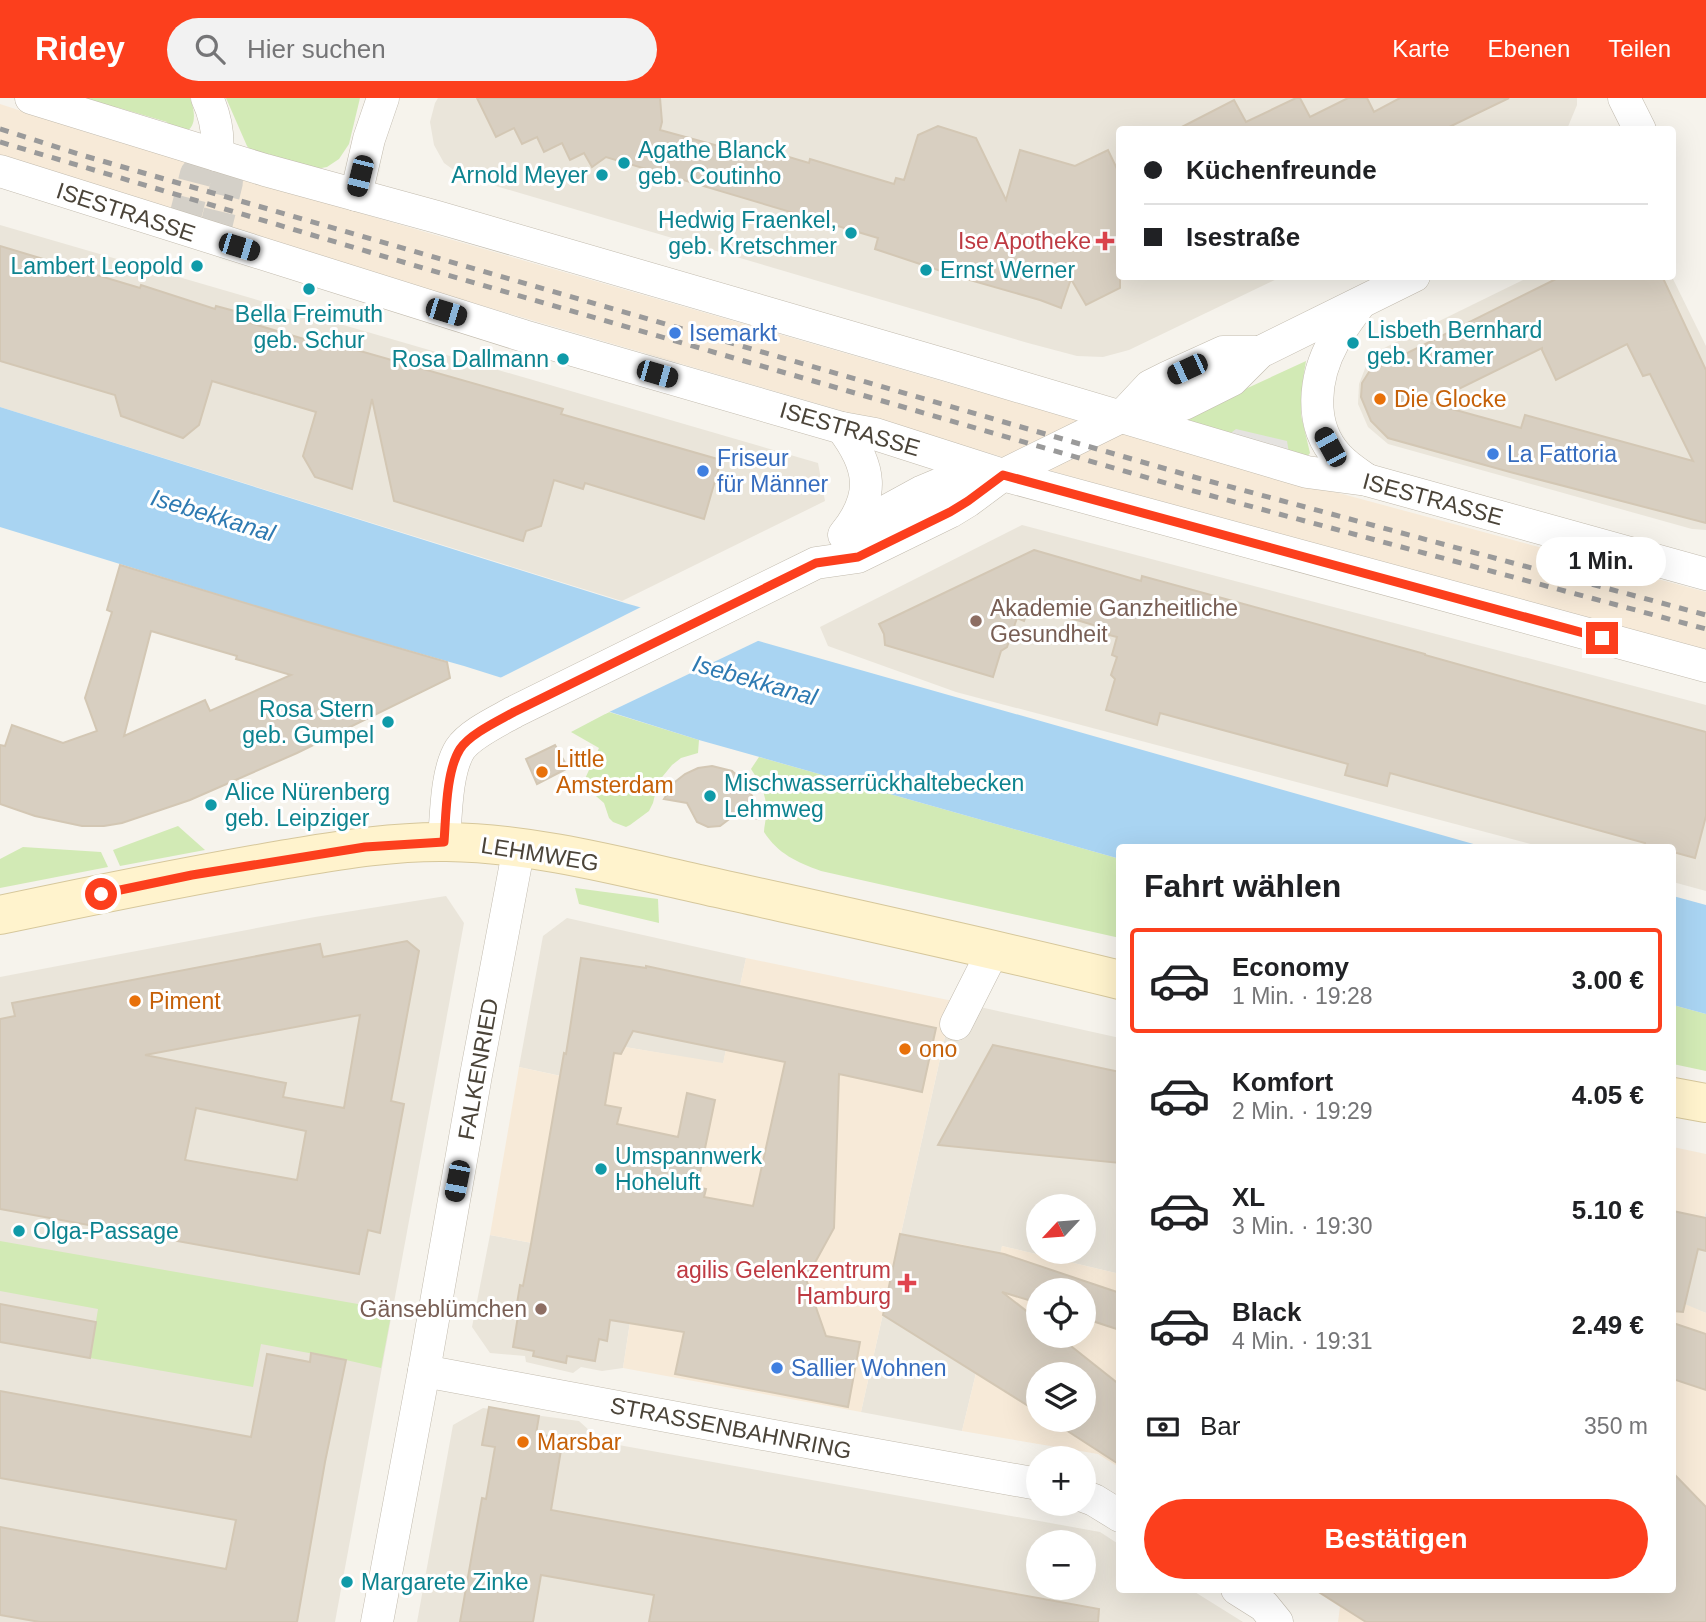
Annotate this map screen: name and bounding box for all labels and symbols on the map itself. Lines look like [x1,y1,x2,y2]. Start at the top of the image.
place label: Agathe Blanck geb. Coutinho [638,137,787,189]
car [345,153,376,199]
marker: Agathe Blanck geb. Coutinho [616,155,632,171]
place label: Arnold Meyer [451,162,588,188]
marker: Arnold Meyer [594,167,610,183]
street label: ISESTRASSE [53,177,199,247]
place label: Hedwig Fraenkel, geb. Kretschmer [658,207,837,259]
marker: Hedwig Fraenkel, geb. Kretschmer [843,225,859,241]
place label: Ise Apotheke [958,228,1091,254]
car [216,231,263,263]
marker: Ise Apotheke [1097,233,1113,249]
place label: Lambert Leopold [10,253,183,279]
place label: Ernst Werner [940,257,1075,283]
marker: Lambert Leopold [189,258,205,274]
marker: Ernst Werner [918,262,934,278]
marker: Bella Freimuth geb. Schur [301,281,317,297]
car [423,296,470,328]
place label: Bella Freimuth geb. Schur [235,301,383,353]
place label: Lisbeth Bernhard geb. Kramer [1367,317,1542,369]
place label: Isemarkt [689,320,778,346]
marker: Isemarkt [667,325,683,341]
marker: Lisbeth Bernhard geb. Kramer [1345,335,1361,351]
place label: Rosa Dallmann [392,346,549,372]
marker: Rosa Dallmann [555,351,571,367]
car [1164,351,1211,387]
car [634,358,681,390]
place label: Die Glocke [1394,386,1506,412]
marker: Die Glocke [1372,391,1388,407]
street label: ISESTRASSE [777,397,923,461]
car [1311,424,1350,470]
place label: La Fattoria [1507,441,1617,467]
place label: Friseur für Männer [717,445,829,497]
marker: La Fattoria [1485,446,1501,462]
marker: Friseur für Männer [695,463,711,479]
street label: ISESTRASSE [1360,468,1506,530]
water label: Isebekkanal [148,483,279,547]
callout: 1 Min. [1537,536,1667,586]
place label: Akademie Ganzheitliche Gesundheit [990,595,1238,647]
marker: Akademie Ganzheitliche Gesundheit [968,613,984,629]
route end [1586,622,1618,654]
water label: Isebekkanal [690,649,821,711]
place label: Rosa Stern geb. Gumpel [242,696,374,748]
marker: Rosa Stern geb. Gumpel [380,714,396,730]
place label: Little Amsterdam [556,746,674,798]
marker: Little Amsterdam [534,764,550,780]
place label: Mischwasserrückhaltebecken Lehmweg [724,770,1024,822]
place label: Alice Nürenberg geb. Leipziger [225,779,390,831]
marker: Mischwasserrückhaltebecken Lehmweg [702,788,718,804]
marker: Alice Nürenberg geb. Leipziger [203,797,219,813]
street label: LEHMWEG [479,832,601,876]
route start [85,878,117,910]
place label: Piment [149,988,221,1014]
marker: Piment [127,993,143,1009]
street label: FALKENRIED [453,996,503,1142]
place label: ono [919,1036,957,1062]
marker: ono [897,1041,913,1057]
place label: Umspannwerk Hoheluft [615,1143,762,1195]
car [443,1158,472,1204]
marker: Umspannwerk Hoheluft [593,1161,609,1177]
north arrow [1026,1194,1096,1264]
place label: Olga-Passage [33,1218,179,1244]
marker: Olga-Passage [11,1223,27,1239]
place label: agilis Gelenkzentrum Hamburg [676,1257,891,1309]
marker: agilis Gelenkzentrum Hamburg [897,1273,917,1293]
place label: Gänseblümchen [360,1296,527,1322]
marker: Gänseblümchen [533,1301,549,1317]
place label: Sallier Wohnen [791,1355,947,1381]
marker: Sallier Wohnen [769,1360,785,1376]
street label: STRASSENBAHNRING [608,1392,854,1464]
place label: Marsbar [537,1429,622,1455]
marker: Marsbar [515,1434,531,1450]
place label: Margarete Zinke [361,1569,528,1595]
marker: Margarete Zinke [339,1574,355,1590]

